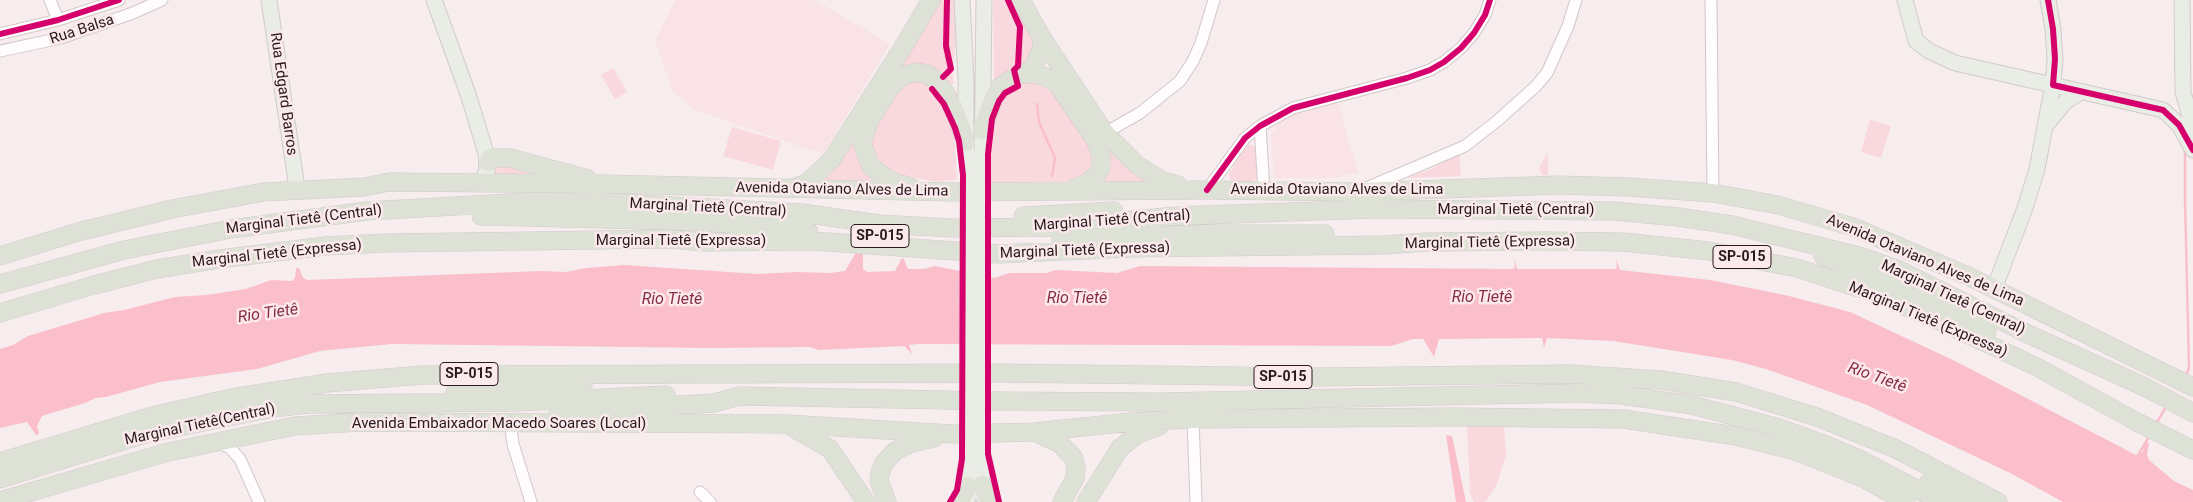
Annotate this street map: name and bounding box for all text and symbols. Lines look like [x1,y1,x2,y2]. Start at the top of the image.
street label: Rua Balsa [48,11,116,49]
street label: Rua Edgard Barros [265,31,301,157]
street label: Avenida Otaviano Alves de Lima [735,179,949,201]
street label: Avenida Otaviano Alves de Lima [1231,181,1443,199]
street label: Marginal Tietê (Central) [629,195,787,221]
street label: Marginal Tietê (Central) [225,201,383,239]
street label: Marginal Tietê (Central) [1437,201,1595,219]
street label: Marginal Tietê (Central) [1033,207,1191,235]
street label: Avenida Otaviano Alves de Lima [1823,211,2027,311]
road number: SP-015 [851,225,909,248]
street label: Marginal Tietê (Expressa) [596,232,766,250]
street label: Marginal Tietê (Expressa) [1405,233,1575,253]
street label: Marginal Tietê (Expressa) [191,236,363,272]
street label: Marginal Tietê (Expressa) [999,239,1171,263]
road number: SP-015 [1713,246,1771,268]
street label: Marginal Tietê (Central) [1878,257,2028,339]
street label: Marginal Tietê (Expressa) [1846,278,2010,362]
water label: Rio Tietê [1452,288,1512,308]
water label: Rio Tietê [1047,289,1107,309]
water label: Rio Tietê [642,290,702,310]
water label: Rio Tietê [237,300,299,328]
water label: Rio Tietê [1845,359,1909,397]
road number: SP-015 [440,362,498,386]
road number: SP-015 [1254,366,1312,388]
street label: Marginal Tietê(Central) [123,400,277,450]
street label: Avenida Embaixador Macedo Soares (Local) [352,415,646,433]

